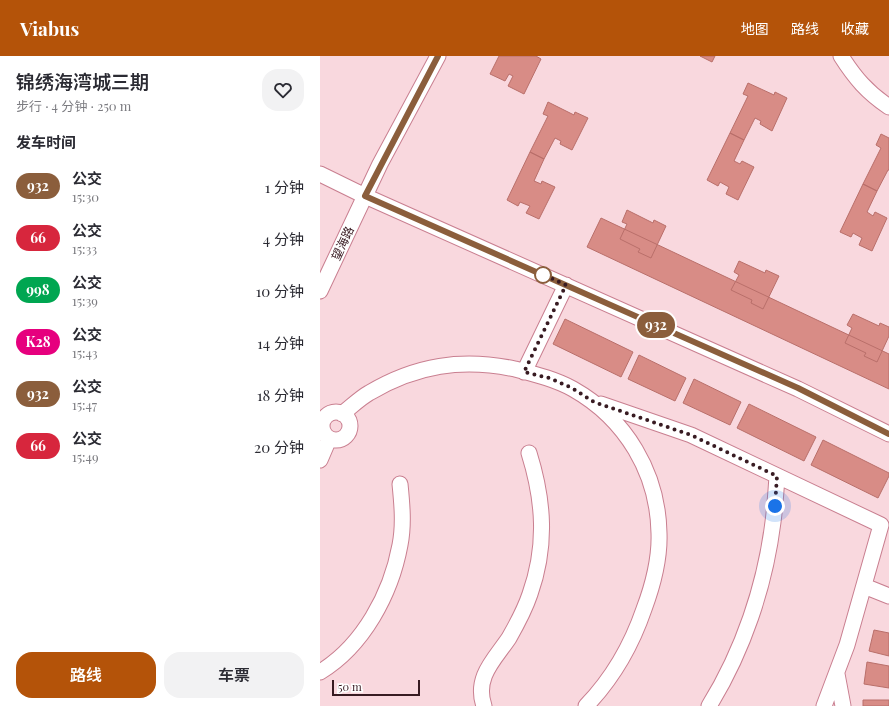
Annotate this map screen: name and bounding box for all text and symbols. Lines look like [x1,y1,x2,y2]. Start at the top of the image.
text: Viabus [20,15,79,41]
text: 地图 [741,19,769,38]
text: 路线 [791,19,819,38]
text: 收藏 [841,19,869,38]
text: 锦绣海湾城三期 [16,68,149,94]
button: heart [262,69,304,111]
text: 步行 · 4 分钟 · 250 m [16,97,131,114]
text: 发车时间 [16,132,76,152]
text: 公交 [72,168,102,188]
text: 932 [27,176,49,195]
text: 1 分钟 [265,177,304,197]
text: 15:30 [72,188,99,205]
text: 公交 [72,220,102,240]
street label: 望海路 [327,223,357,263]
text: 66 [30,228,46,247]
text: 4 分钟 [263,229,304,249]
text: 15:33 [72,240,97,257]
unlabelled marker [534,266,552,284]
text: 公交 [72,272,102,292]
text: 998 [26,280,50,299]
text: 10 分钟 [256,281,304,301]
text: 15:39 [72,292,98,309]
line badge: 932 [633,312,679,338]
text: 932 [645,315,667,334]
text: 公交 [72,324,102,344]
text: K28 [25,332,51,351]
text: 14 分钟 [257,333,304,353]
text: 15:43 [72,344,98,361]
text: 公交 [72,376,102,396]
text: 932 [27,384,49,403]
text: 18 分钟 [257,385,304,405]
text: 15:47 [72,396,97,413]
text: 公交 [72,428,102,448]
text: 66 [30,436,46,455]
text: 20 分钟 [254,437,304,457]
text: 15:49 [72,448,99,465]
your location [765,496,785,516]
button: 路线 [16,652,156,698]
button: 车票 [164,652,304,698]
scale bar [332,678,420,697]
text: 50 m [338,679,362,694]

